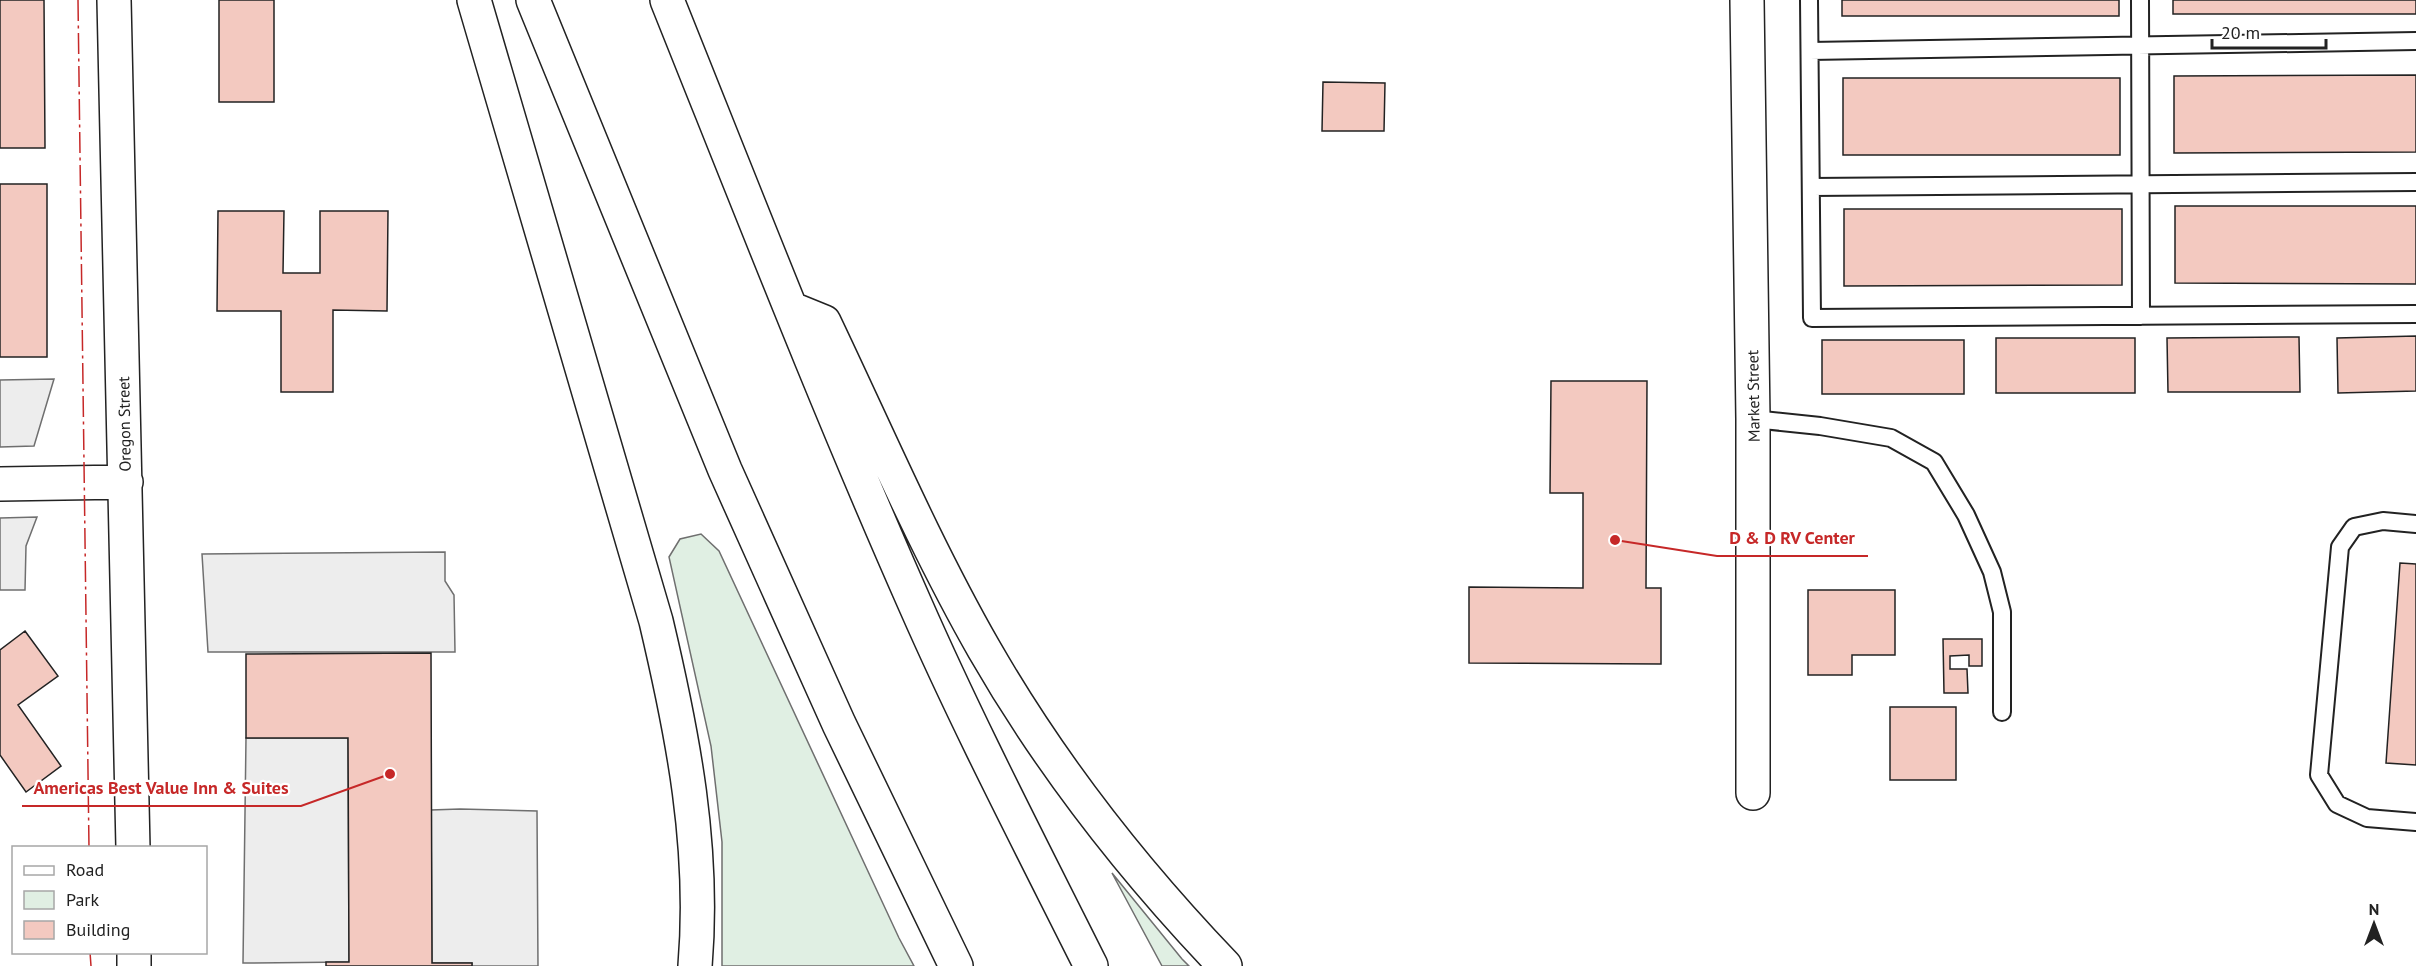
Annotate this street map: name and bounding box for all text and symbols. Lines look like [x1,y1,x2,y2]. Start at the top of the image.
scale bar [2212,12,2326,50]
text: 20 m [2221,21,2260,44]
street label: Market Street [1742,349,1764,442]
street label: Oregon Street [113,376,135,472]
callout: D & D RV Center [1717,520,1868,556]
text: D & D RV Center [1729,526,1856,549]
callout: Americas Best Value Inn & Suites [22,770,301,806]
text: Americas Best Value Inn & Suites [33,776,289,799]
legend [12,846,207,954]
text: Road [66,858,104,881]
text: Park [66,888,99,911]
north arrow [2344,894,2404,954]
text: N [2369,899,2379,919]
text: Building [66,918,130,941]

